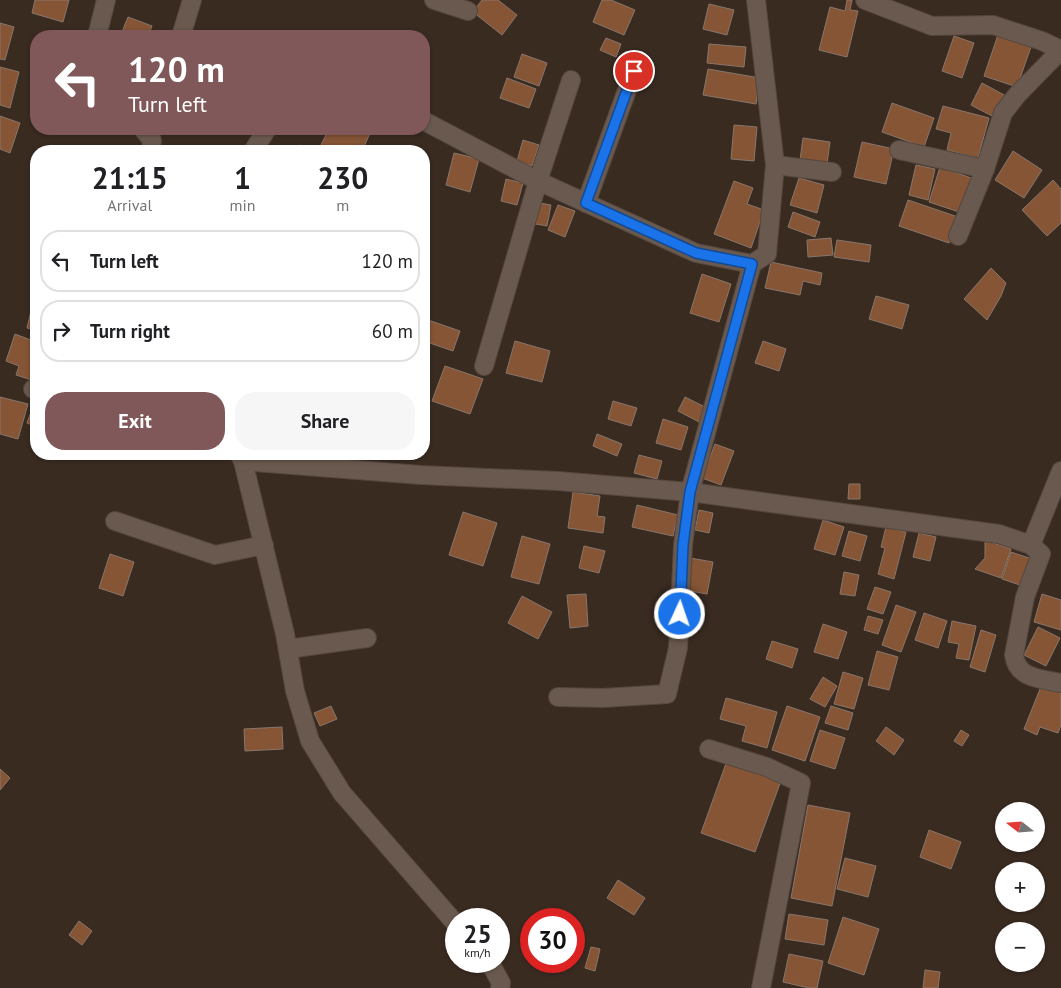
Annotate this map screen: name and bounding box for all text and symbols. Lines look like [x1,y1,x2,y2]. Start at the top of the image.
text: 120 m [128,46,225,92]
icon: left [45,50,110,115]
pin [613,50,655,92]
icon: arrive [620,57,648,85]
text: Turn left [128,90,207,118]
text: 21:15 [92,158,168,197]
text: 1 [234,158,251,197]
text: 230 [317,158,368,197]
text: Arrival [107,195,152,215]
text: min [230,195,256,215]
text: m [336,195,349,215]
icon: left [47,247,75,275]
text: Turn left [90,249,159,273]
text: 120 m [361,249,413,273]
icon: right [47,317,75,345]
text: Turn right [90,319,170,343]
text: 60 m [372,319,413,343]
button: Exit [45,392,225,450]
button: Share [235,392,415,450]
position arrow [653,587,705,639]
north arrow [995,802,1045,852]
map controls [995,802,1045,972]
button: + [995,862,1045,912]
speed limit sign: 30 [520,908,585,973]
text: 25 [463,918,492,950]
button: − [995,922,1045,972]
text: km/h [464,945,491,960]

